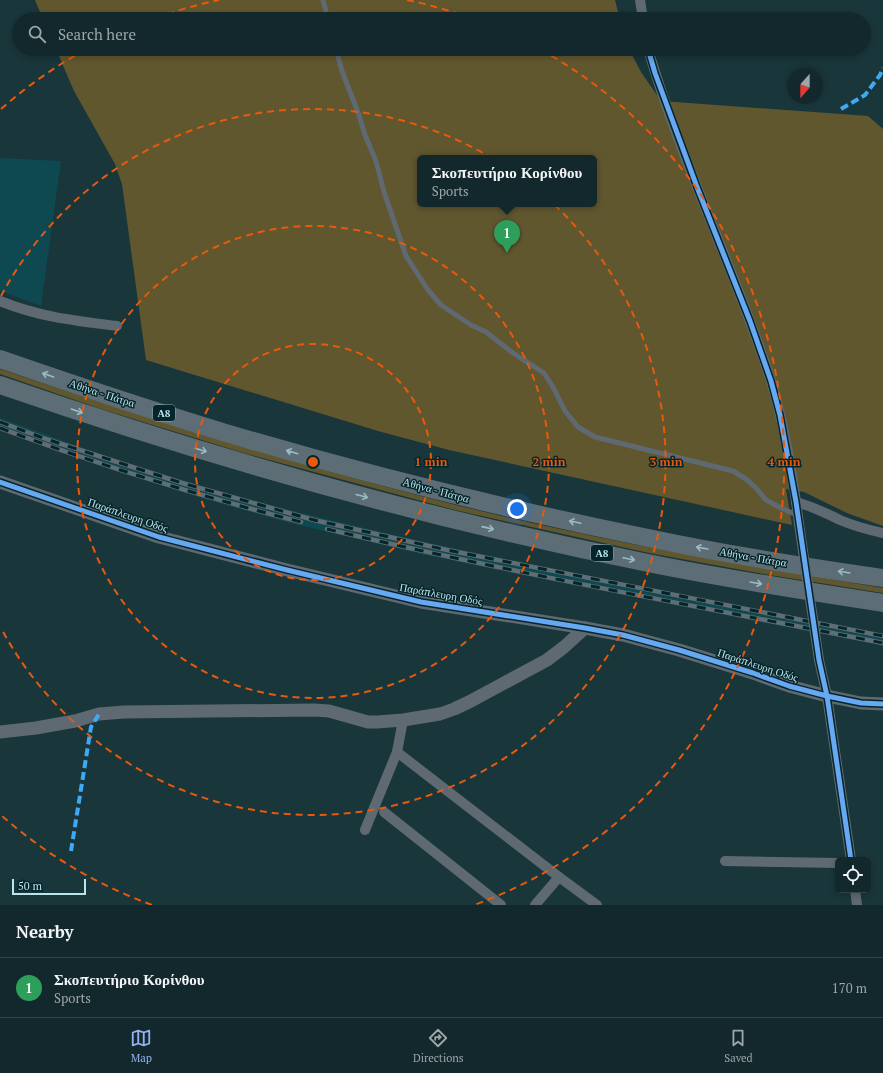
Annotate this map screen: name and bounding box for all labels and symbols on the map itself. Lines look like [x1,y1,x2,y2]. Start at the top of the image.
north arrow [787,68,823,104]
pin: 1 [494,220,520,253]
one-way arrow [42,371,54,379]
street label: Αθήνα - Πάτρα [67,376,137,410]
road number: Α8 [153,405,175,421]
one-way arrow [70,408,83,415]
one-way arrow [194,447,207,454]
one-way arrow [286,448,299,455]
text: 1 min [415,454,448,469]
text: 2 min [533,454,566,469]
text: 3 min [650,454,683,469]
text: 4 min [768,454,801,469]
centre of rings [306,455,320,469]
street label: Αθήνα - Πάτρα [401,474,471,506]
one-way arrow [355,493,368,500]
street label: Παράπλευρη Οδός [86,495,171,536]
your location [507,499,527,519]
one-way arrow [569,518,582,526]
one-way arrow [481,524,494,532]
one-way arrow [696,544,709,552]
street label: Αθήνα - Πάτρα [718,544,788,570]
road number: Α8 [591,545,613,561]
one-way arrow [622,556,635,564]
one-way arrow [838,568,851,576]
one-way arrow [750,579,763,587]
street label: Παράπλευρη Οδός [398,580,484,608]
street label: Παράπλευρη Οδός [716,645,801,685]
scale bar [12,877,86,896]

